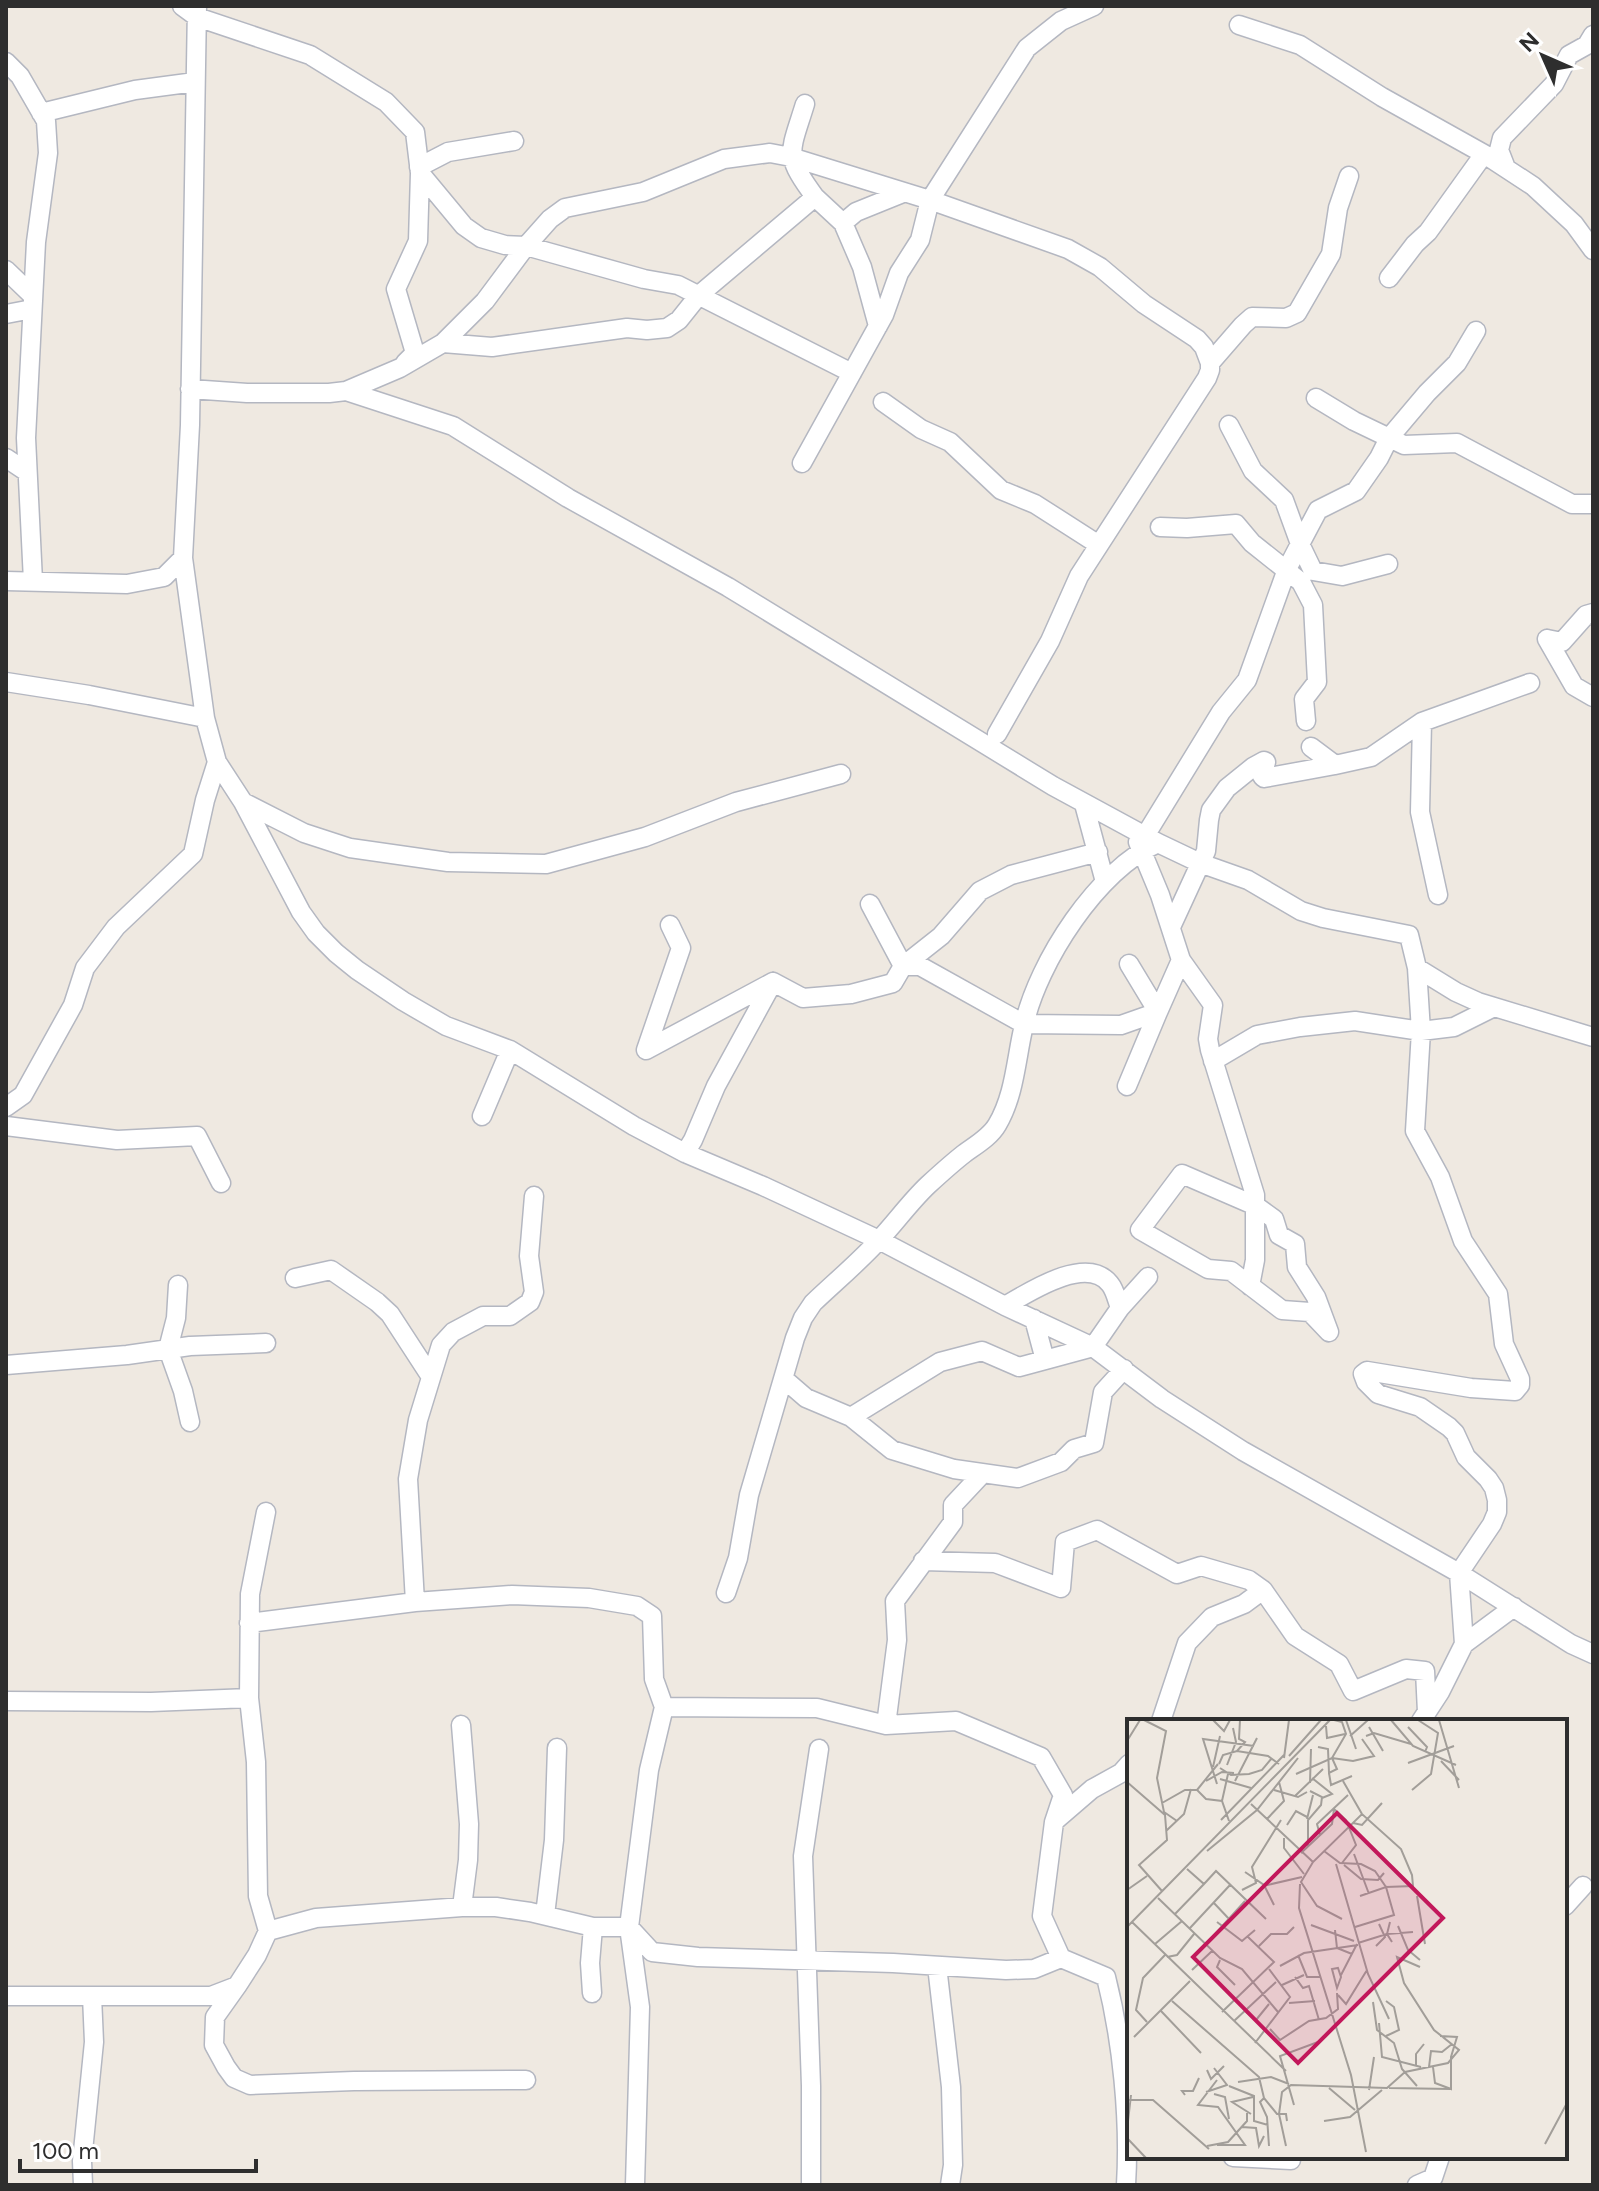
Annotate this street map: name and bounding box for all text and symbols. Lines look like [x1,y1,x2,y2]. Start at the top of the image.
north arrow [1503,16,1583,96]
text: N [1514,27,1545,58]
inset map [1127,1719,1567,2159]
scale bar [20,2123,256,2173]
text: 100 m [32,2136,99,2165]

